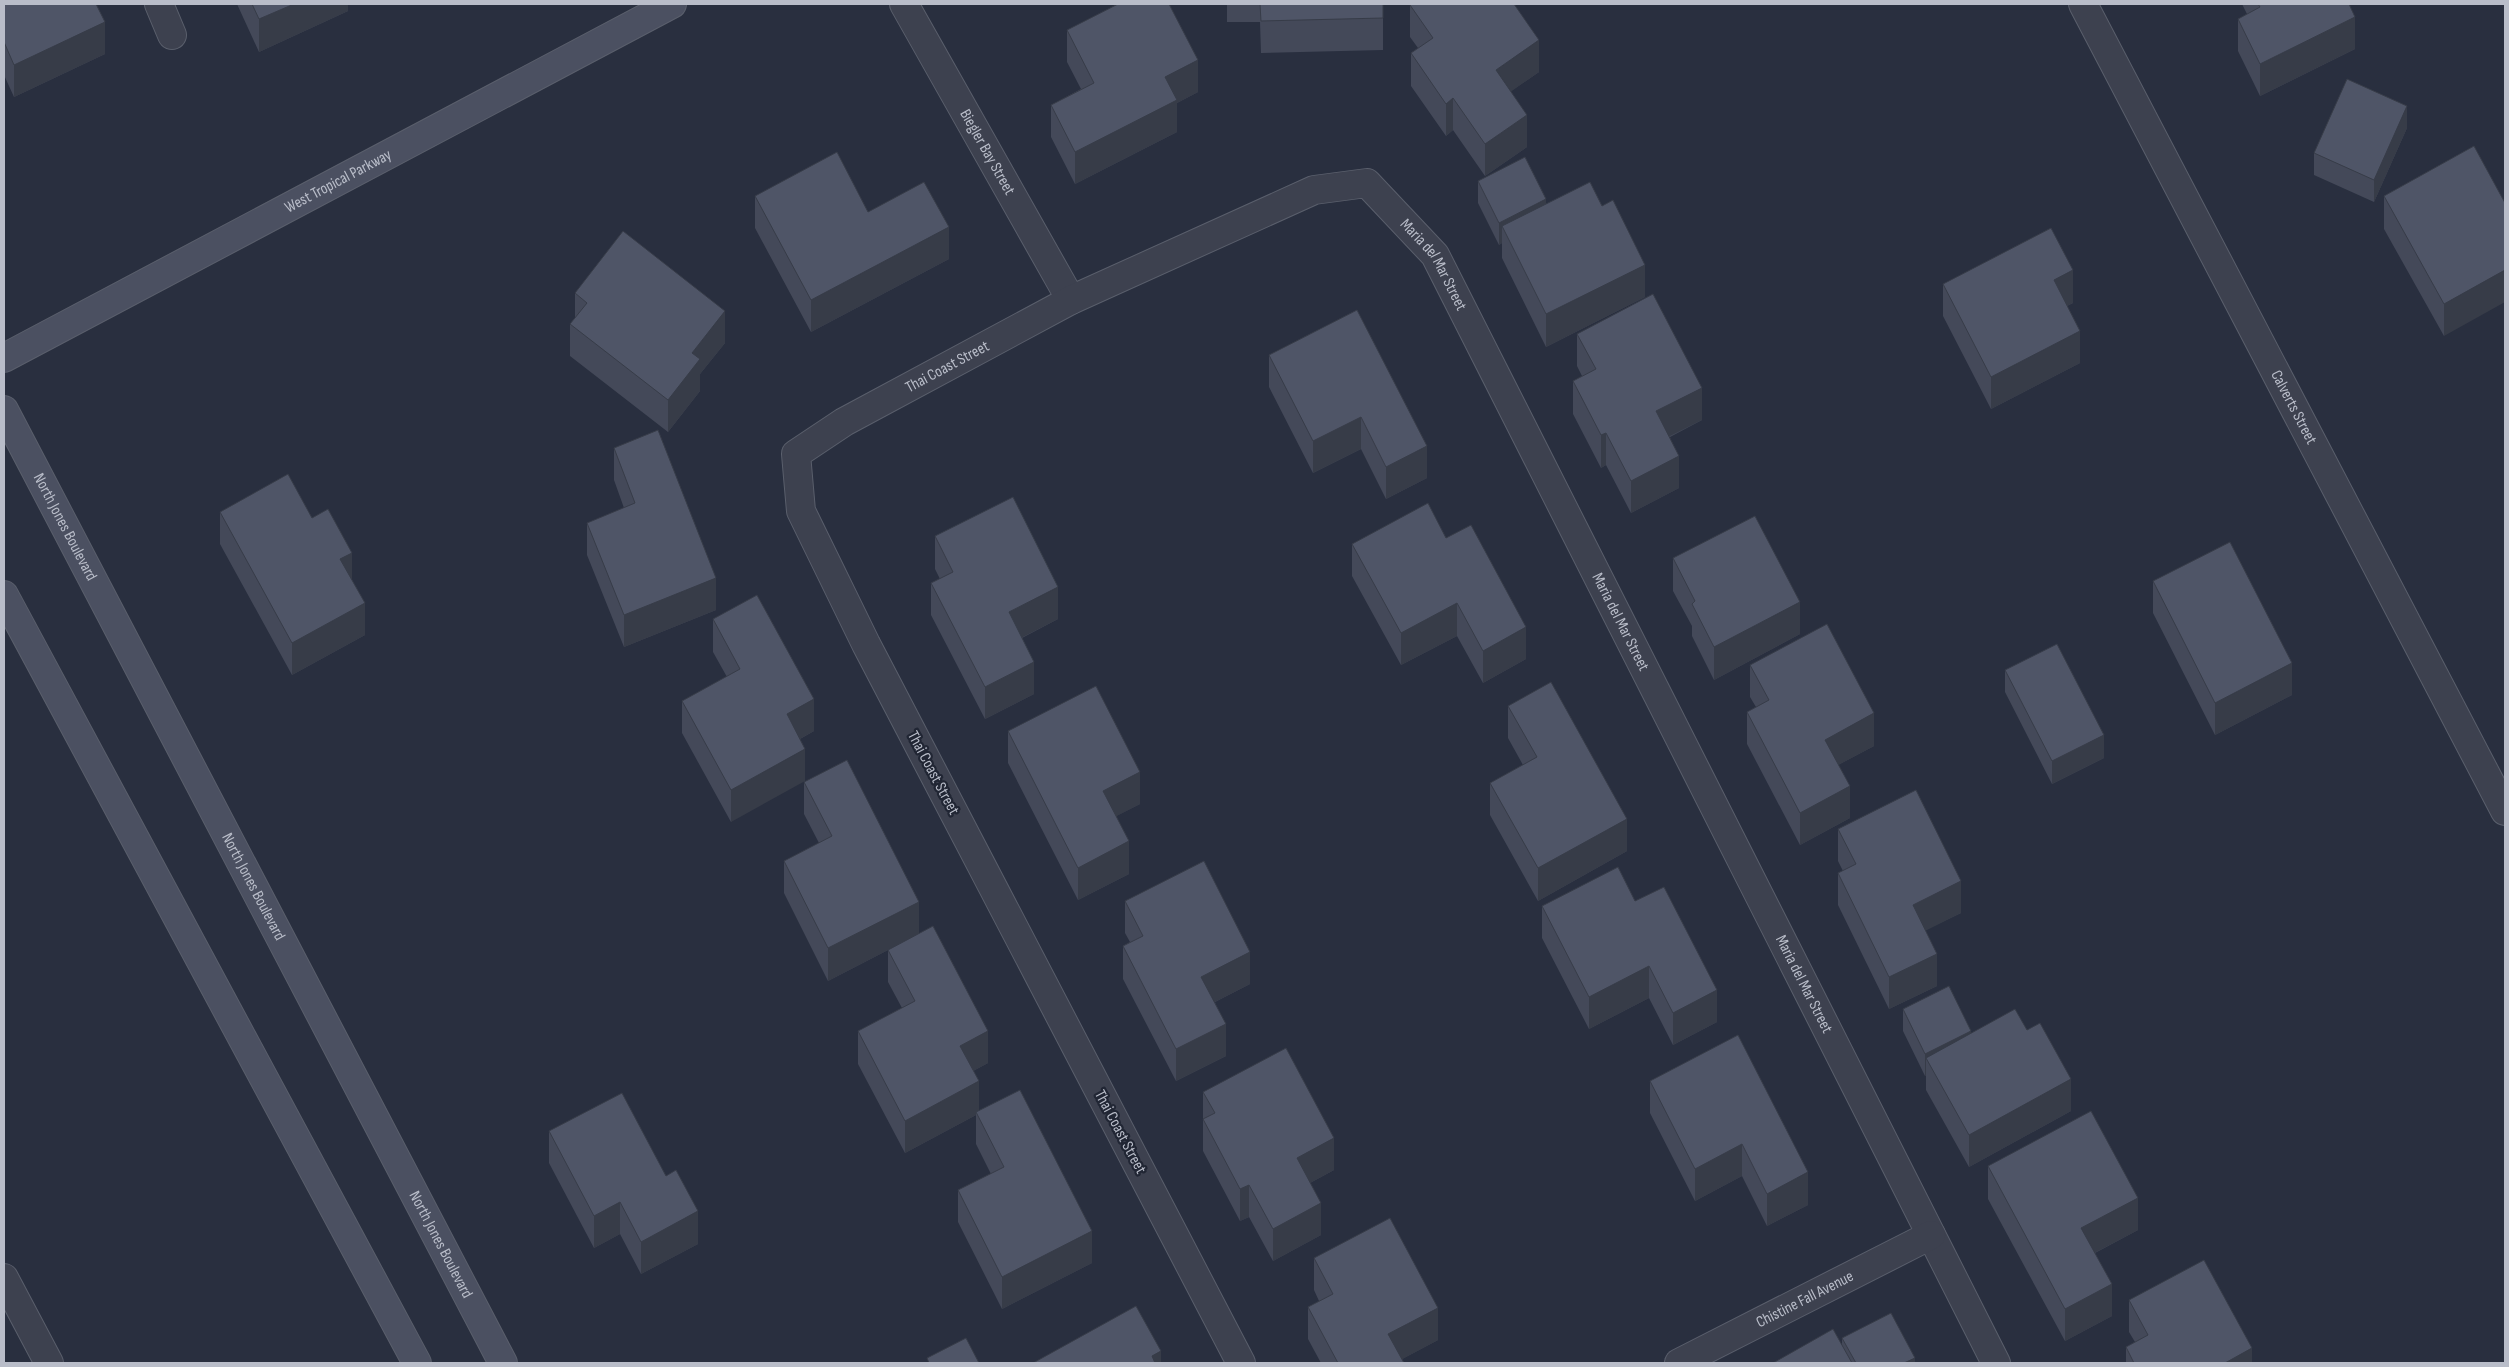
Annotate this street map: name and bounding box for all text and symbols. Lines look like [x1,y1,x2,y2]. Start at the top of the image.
street label: Biegler Bay Street [956,106,1019,198]
street label: West Tropical Parkway [281,145,395,217]
street label: Maria del Mar Street [1396,215,1471,314]
street label: Thai Coast Street [902,336,992,397]
street label: Calverts Street [2267,367,2321,448]
street label: North Jones Boulevard [29,470,101,584]
street label: Maria del Mar Street [1588,570,1654,674]
street label: Thai Coast Street [903,728,963,818]
street label: North Jones Boulevard [218,830,289,943]
street label: Maria del Mar Street [1771,932,1837,1036]
street label: Thai Coast Street [1090,1087,1150,1177]
street label: North Jones Boulevard [405,1188,477,1301]
street label: Chistine Fall Avenue [1753,1267,1857,1332]

